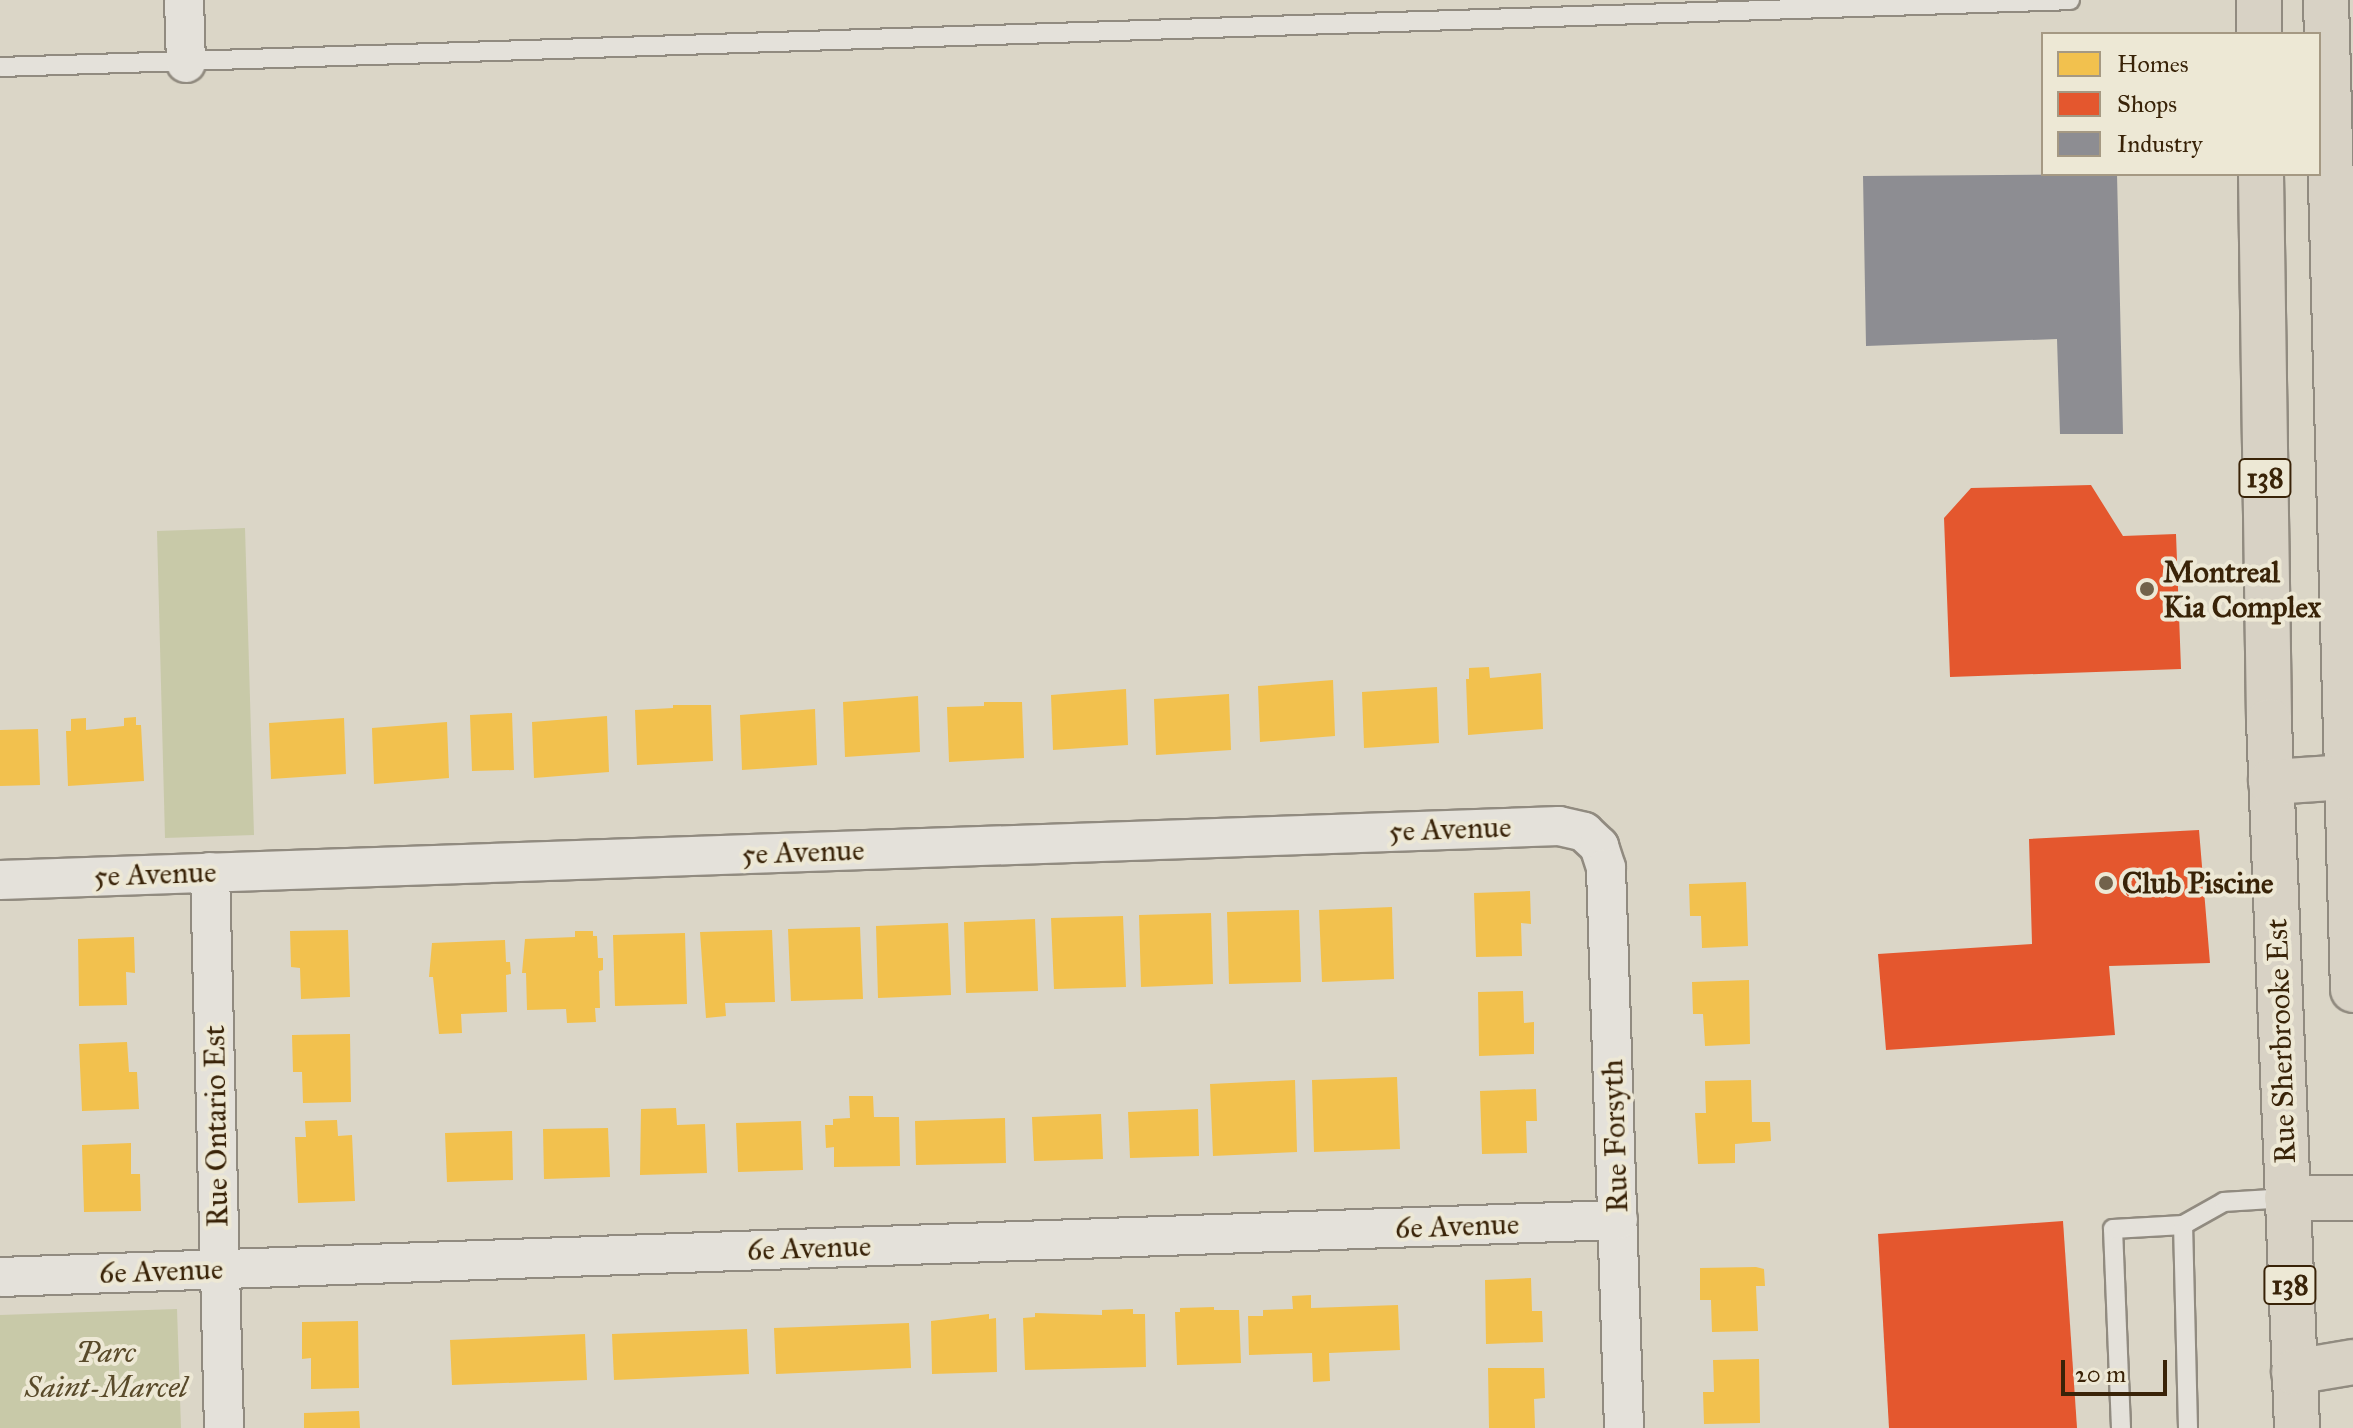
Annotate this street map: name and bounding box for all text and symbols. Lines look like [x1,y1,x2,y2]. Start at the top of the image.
legend [2041,32,2321,176]
text: Homes [2117,49,2189,79]
text: Shops [2117,89,2177,119]
text: Industry [2117,129,2203,159]
road number: 138 [2237,454,2293,502]
place label: Montreal Kia Complex [2163,554,2321,624]
marker: Montreal Kia Complex [2138,580,2156,598]
street label: 5e Avenue [1388,809,1512,849]
street label: 5e Avenue [741,832,865,872]
street label: 5e Avenue [93,854,217,894]
place label: Club Piscine [2122,865,2273,901]
marker: Club Piscine [2097,874,2115,892]
street label: Rue Sherbrooke Est [2259,918,2303,1164]
street label: Rue Ontario Est [196,1025,236,1227]
street label: Rue Forsyth [1594,1059,1636,1213]
street label: 6e Avenue [1394,1206,1520,1246]
street label: 6e Avenue [746,1228,872,1268]
street label: 6e Avenue [98,1251,224,1291]
road number: 138 [2262,1261,2318,1309]
park label: Parc Saint-Marcel [25,1334,187,1404]
scale bar [2065,1344,2171,1394]
text: 20 m [2075,1359,2126,1389]

